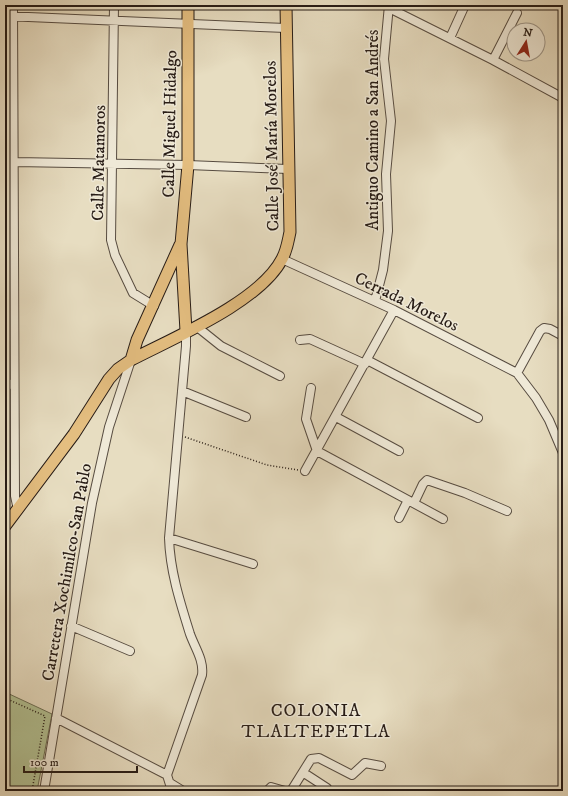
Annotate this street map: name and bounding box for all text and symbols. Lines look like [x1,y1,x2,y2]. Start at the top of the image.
north arrow [506,22,546,62]
text: N [522,25,533,41]
street label: Antiguo Camino a San Andrés [362,29,384,230]
street label: Calle Miguel Hidalgo [158,50,182,198]
street label: Calle José María Morelos [260,60,284,231]
street label: Calle Matamoros [87,105,111,221]
street label: Cerrada Morelos [351,267,463,337]
street label: Carretera Xochimilco-San Pablo [37,462,97,683]
district label: COLONIA TLALTEPETLA [242,700,390,743]
scale bar [24,748,137,774]
text: 100 m [30,755,59,770]

